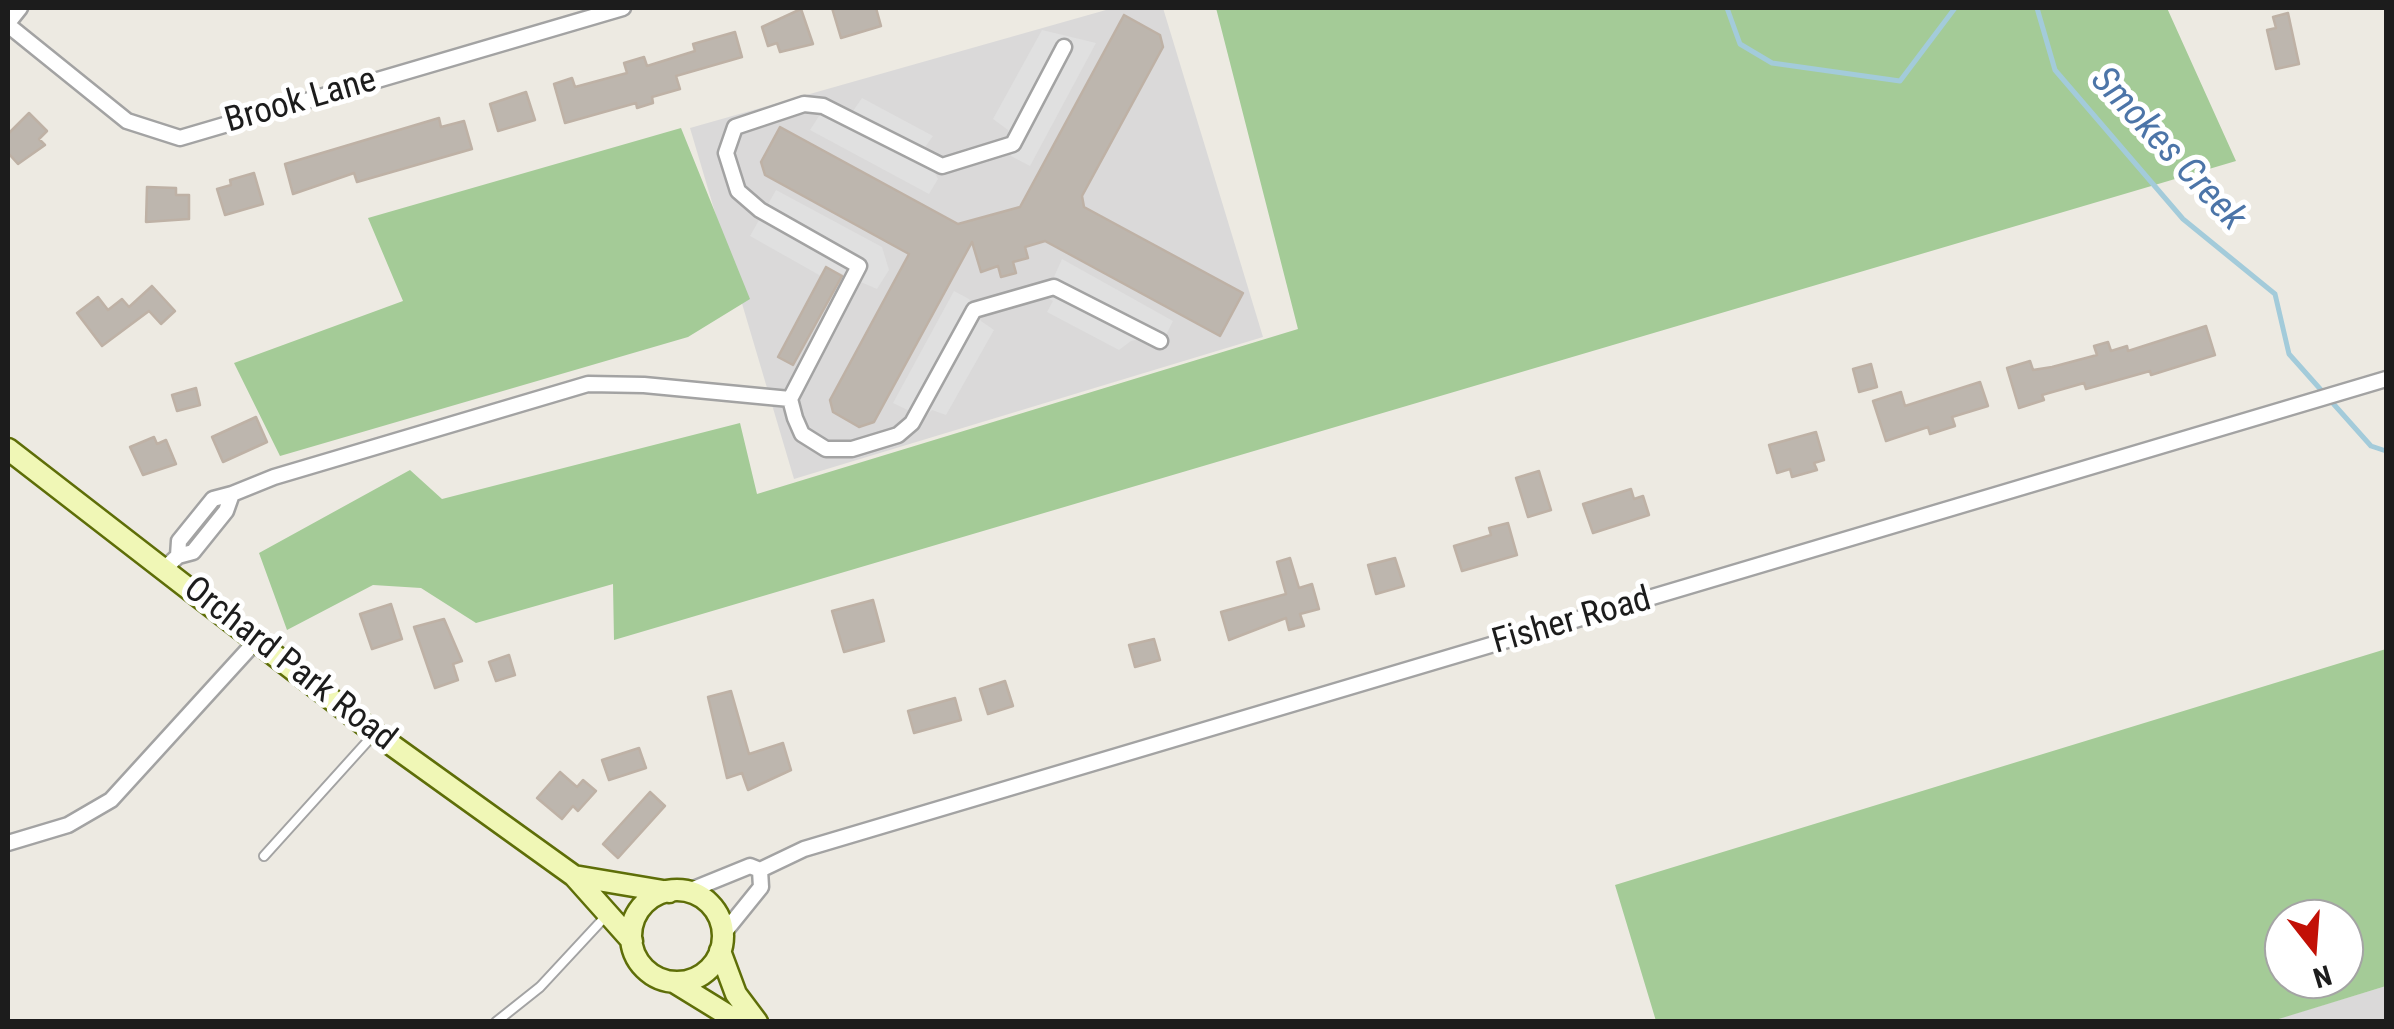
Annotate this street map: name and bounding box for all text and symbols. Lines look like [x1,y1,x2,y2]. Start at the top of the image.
water label: Smokes Creek [2080,59,2254,241]
street label: Brook Lane [221,60,381,144]
street label: Orchard Park Road [175,569,403,761]
street label: Fisher Road [1488,579,1656,665]
north arrow [2264,899,2364,999]
text: N [2309,958,2335,995]

